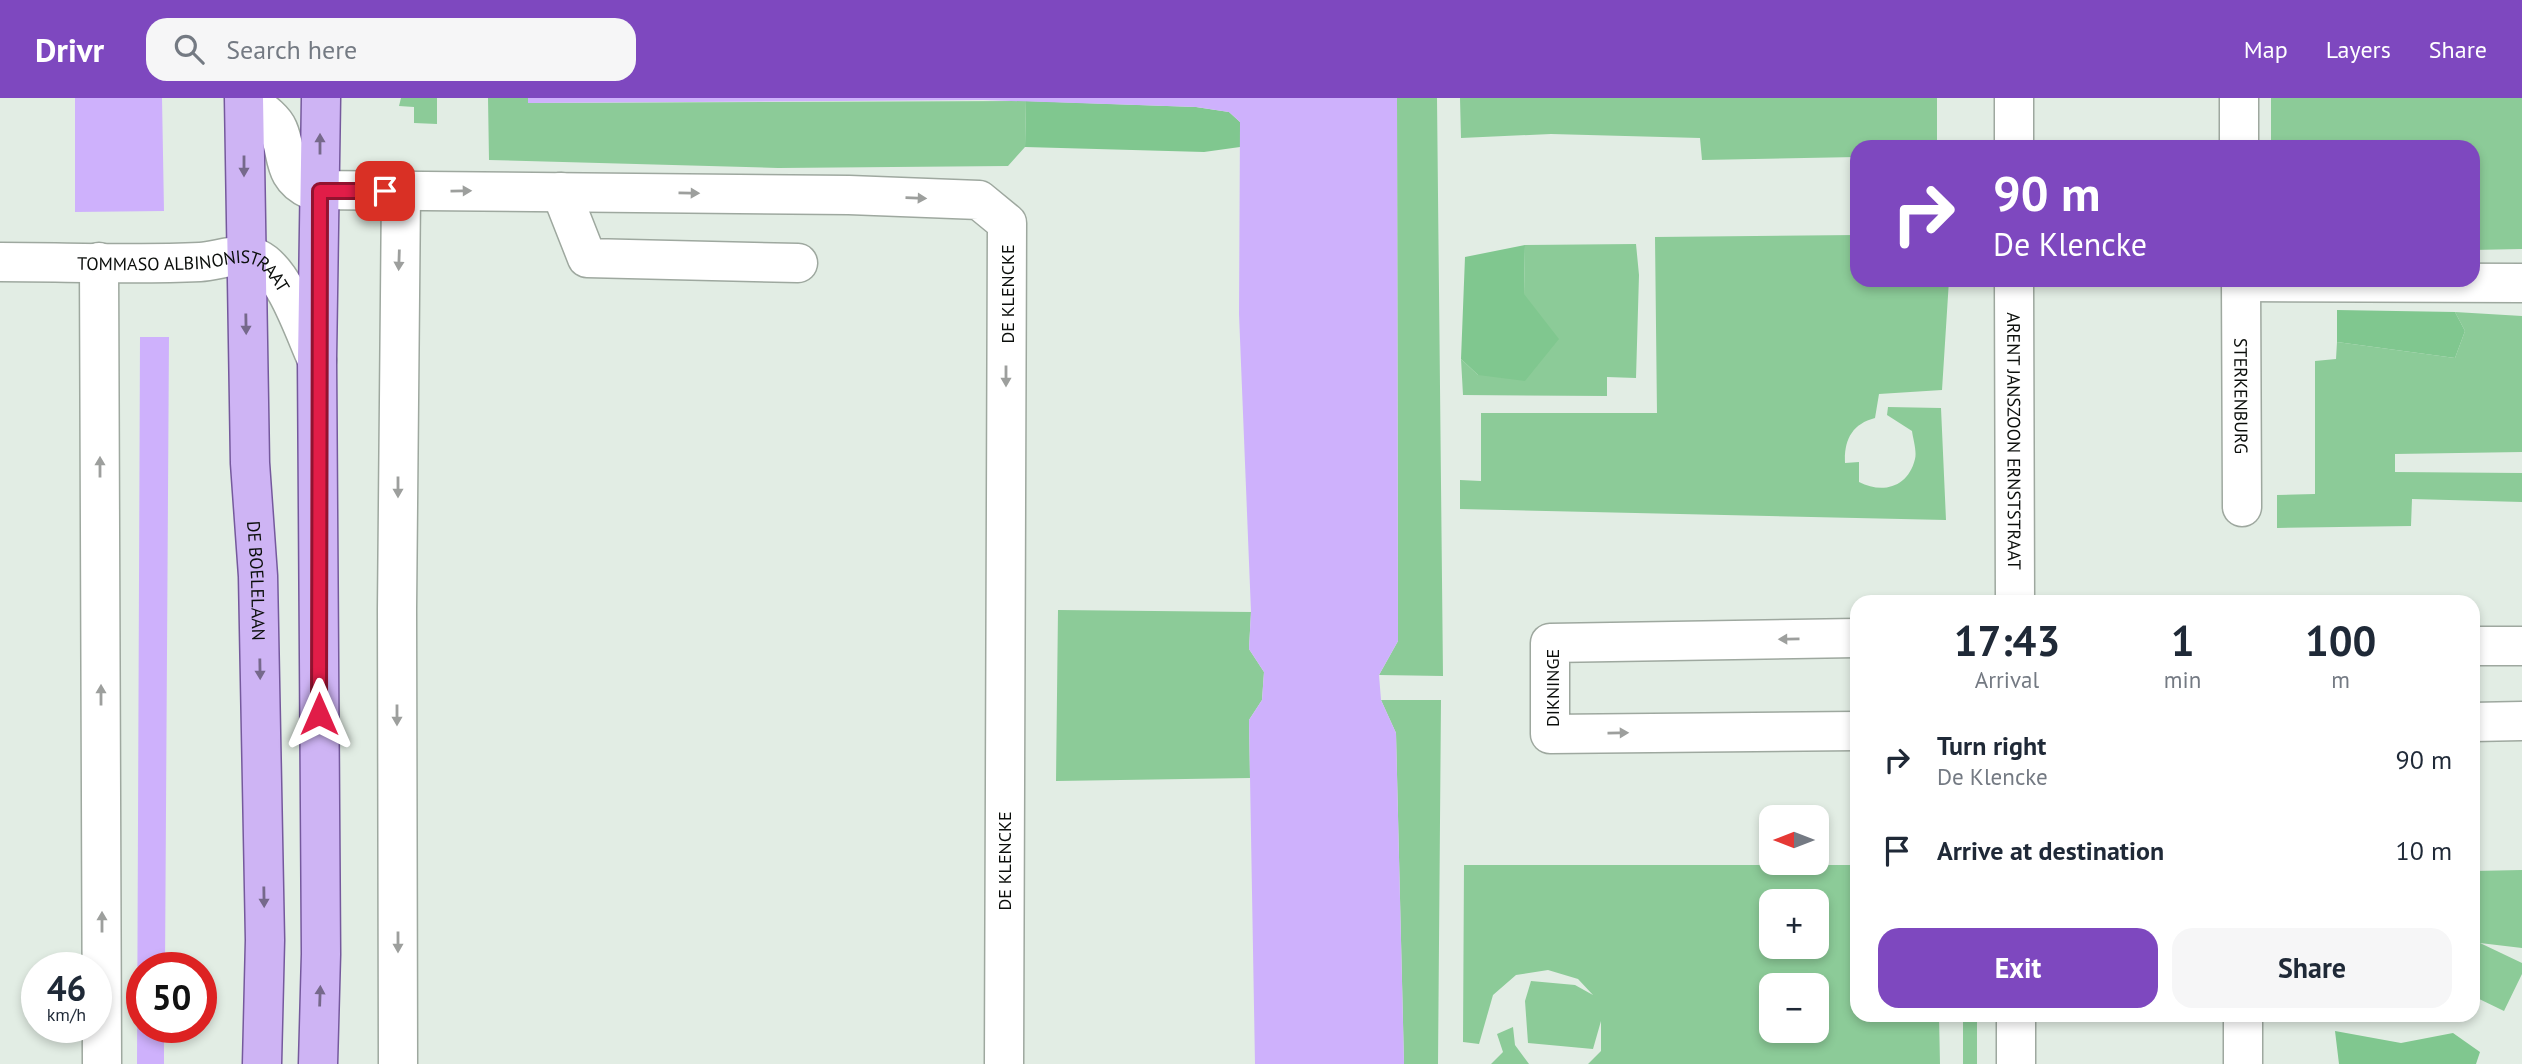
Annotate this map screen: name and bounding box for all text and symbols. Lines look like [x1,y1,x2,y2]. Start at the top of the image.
search box [146,18,636,81]
text: Drivr [35,28,104,71]
icon: search [170,30,208,68]
text: Search here [226,33,357,66]
text: Map [2244,34,2288,65]
text: Layers [2326,34,2391,65]
text: Share [2429,34,2487,65]
one-way arrow [315,133,326,155]
one-way arrow [238,155,250,177]
pin [355,161,415,221]
text: 90 m [1993,161,2100,225]
icon: right [1878,168,1969,259]
icon: arrive [366,172,404,210]
one-way arrow [450,185,472,197]
one-way arrow [678,187,700,199]
one-way arrow [905,192,927,203]
text: De Klencke [1993,223,2147,265]
street label: TOMMASO ALBINONISTRAAT [77,244,295,296]
street label: DE KLENCKE [996,244,1019,344]
one-way arrow [393,249,404,271]
street label: ARENT JANSZOON ERNSTSTRAAT [2003,312,2026,570]
one-way arrow [240,313,252,335]
street label: STERKENBURG [2230,338,2253,454]
one-way arrow [1000,365,1012,387]
one-way arrow [94,456,106,478]
one-way arrow [392,477,404,499]
street label: DE BOELELAAN [243,520,271,641]
text: 17:43 [1954,613,2060,668]
text: 1 [2171,613,2194,668]
text: 100 [2305,613,2376,668]
one-way arrow [1777,633,1799,645]
street label: DIKNINGE [1541,649,1564,727]
one-way arrow [254,658,266,680]
text: Arrival [1975,665,2039,694]
text: min [2164,665,2201,694]
text: m [2331,665,2350,694]
position arrow [282,677,356,751]
one-way arrow [95,684,107,706]
one-way arrow [391,704,403,726]
one-way arrow [1608,727,1630,739]
text: Turn right [1937,729,2046,762]
icon: right [1878,741,1916,779]
text: 90 m [2396,743,2452,776]
text: De Klencke [1937,762,2048,791]
north arrow [1759,805,1829,875]
map controls [1759,805,1829,1043]
street label: DE KLENCKE [993,811,1016,911]
icon: arrive [1878,832,1916,870]
text: Arrive at destination [1937,834,2164,867]
text: 10 m [2396,834,2452,867]
one-way arrow [259,886,270,908]
button: + [1759,889,1829,959]
one-way arrow [96,911,108,933]
button: Exit [1878,928,2158,1008]
button: Share [2172,928,2452,1008]
one-way arrow [392,932,404,954]
speed limit sign: 50 [126,952,217,1043]
text: 46 [47,965,86,1011]
button: − [1759,973,1829,1043]
one-way arrow [314,985,325,1007]
text: km/h [47,1003,86,1026]

